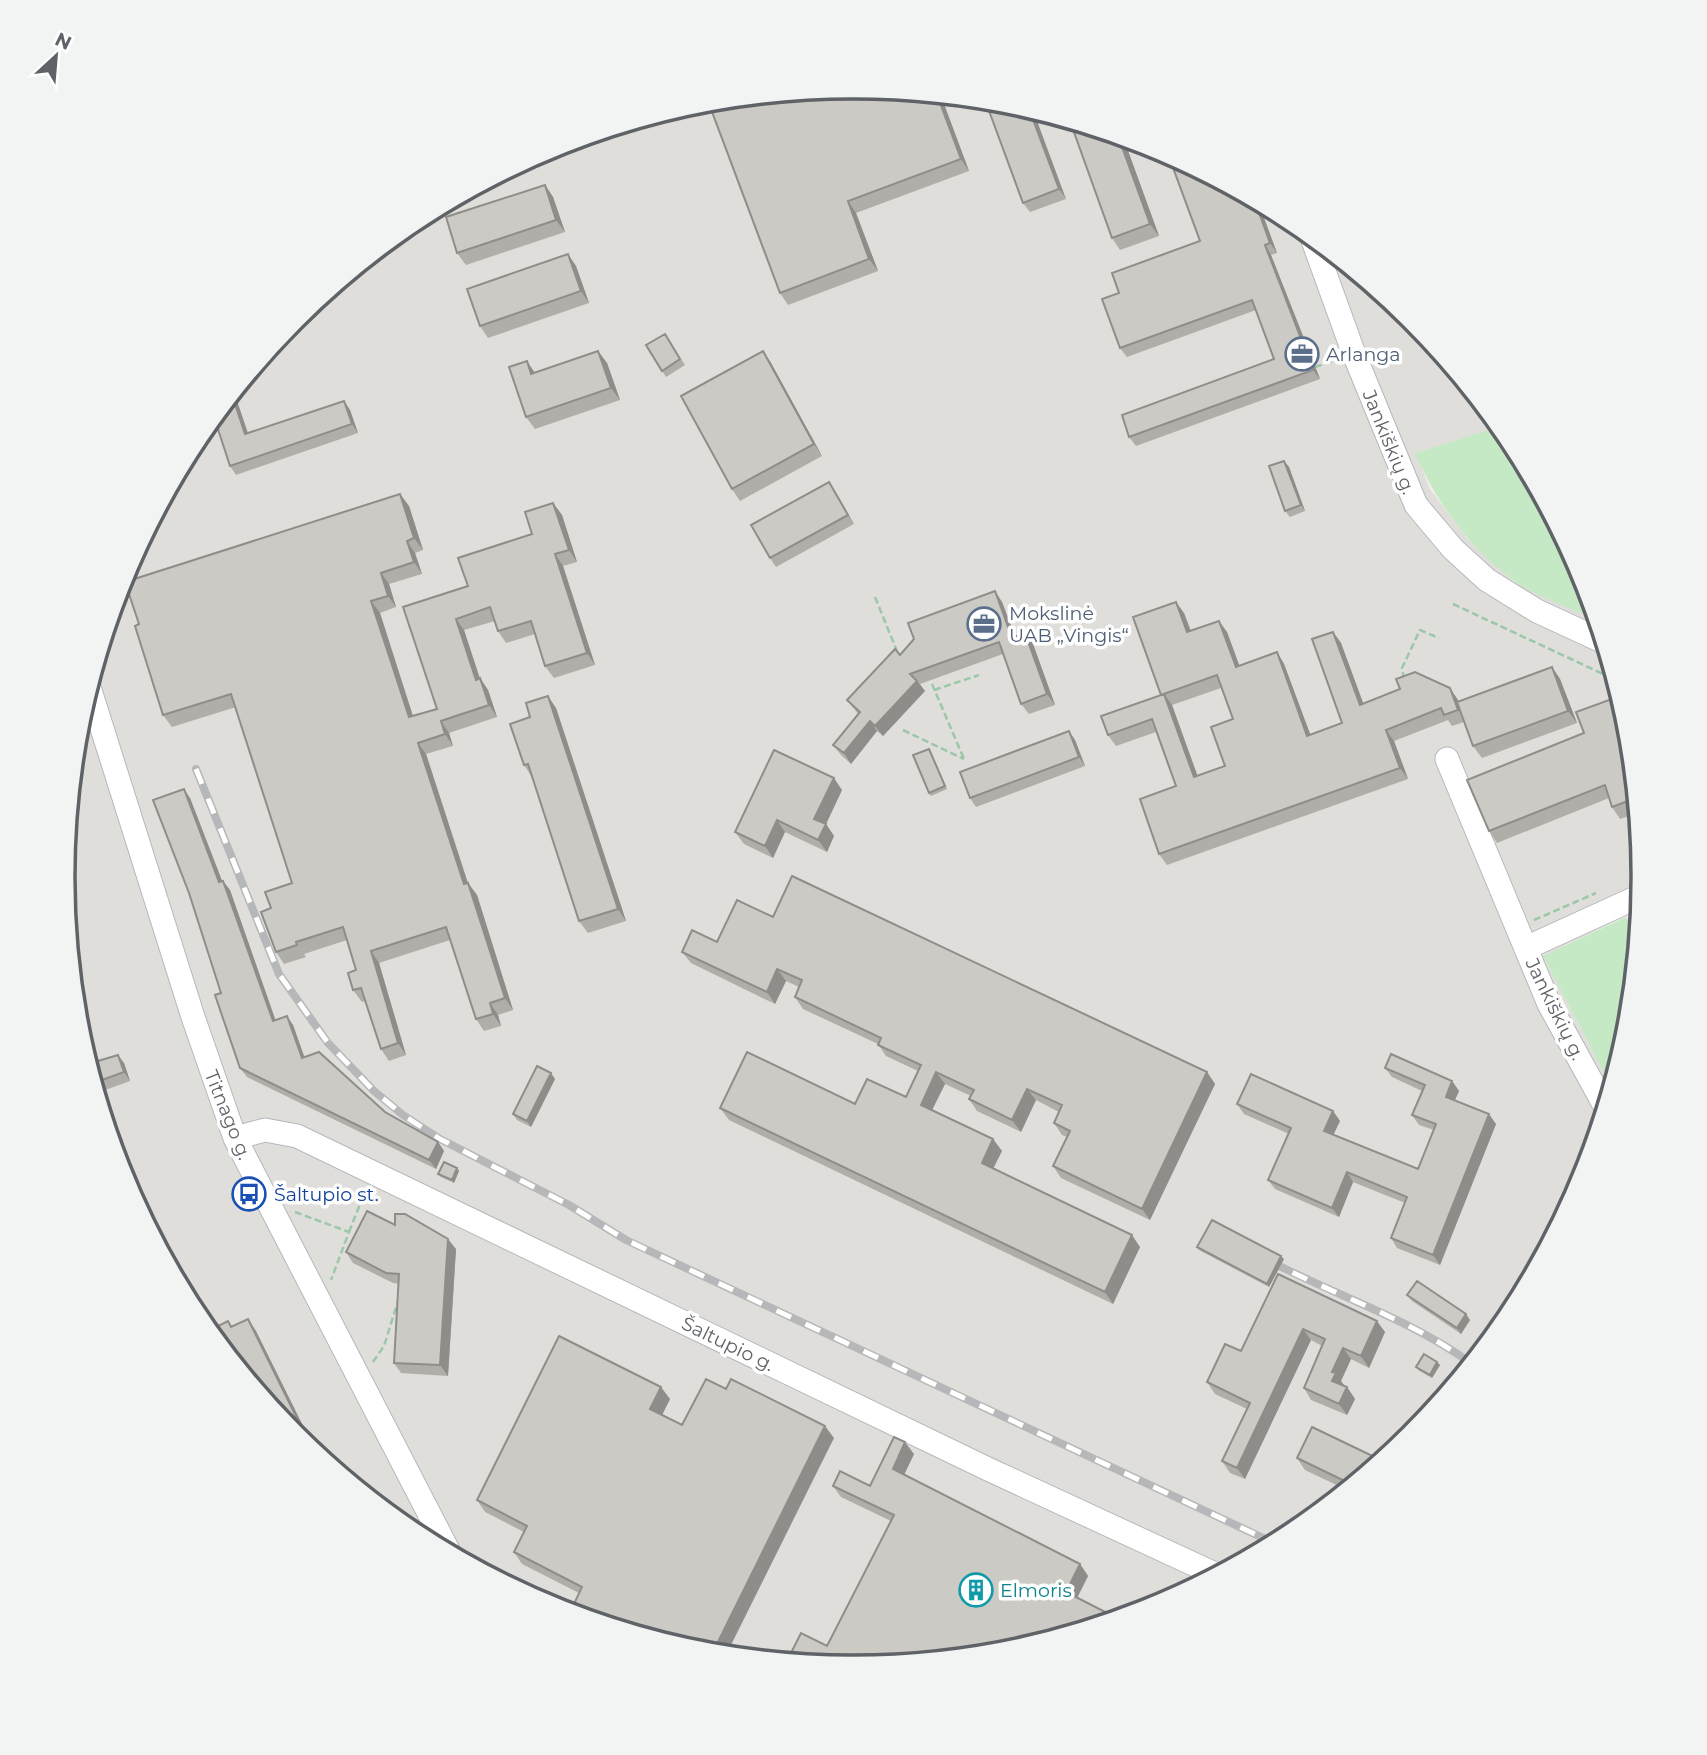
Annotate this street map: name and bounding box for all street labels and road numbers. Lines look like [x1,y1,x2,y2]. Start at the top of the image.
street label: Jankiškių g. [1357,385,1420,498]
street label: Jankiškių g. [1520,953,1590,1064]
street label: Titnago g. [200,1067,256,1163]
street label: Šaltupio g. [678,1312,778,1376]

